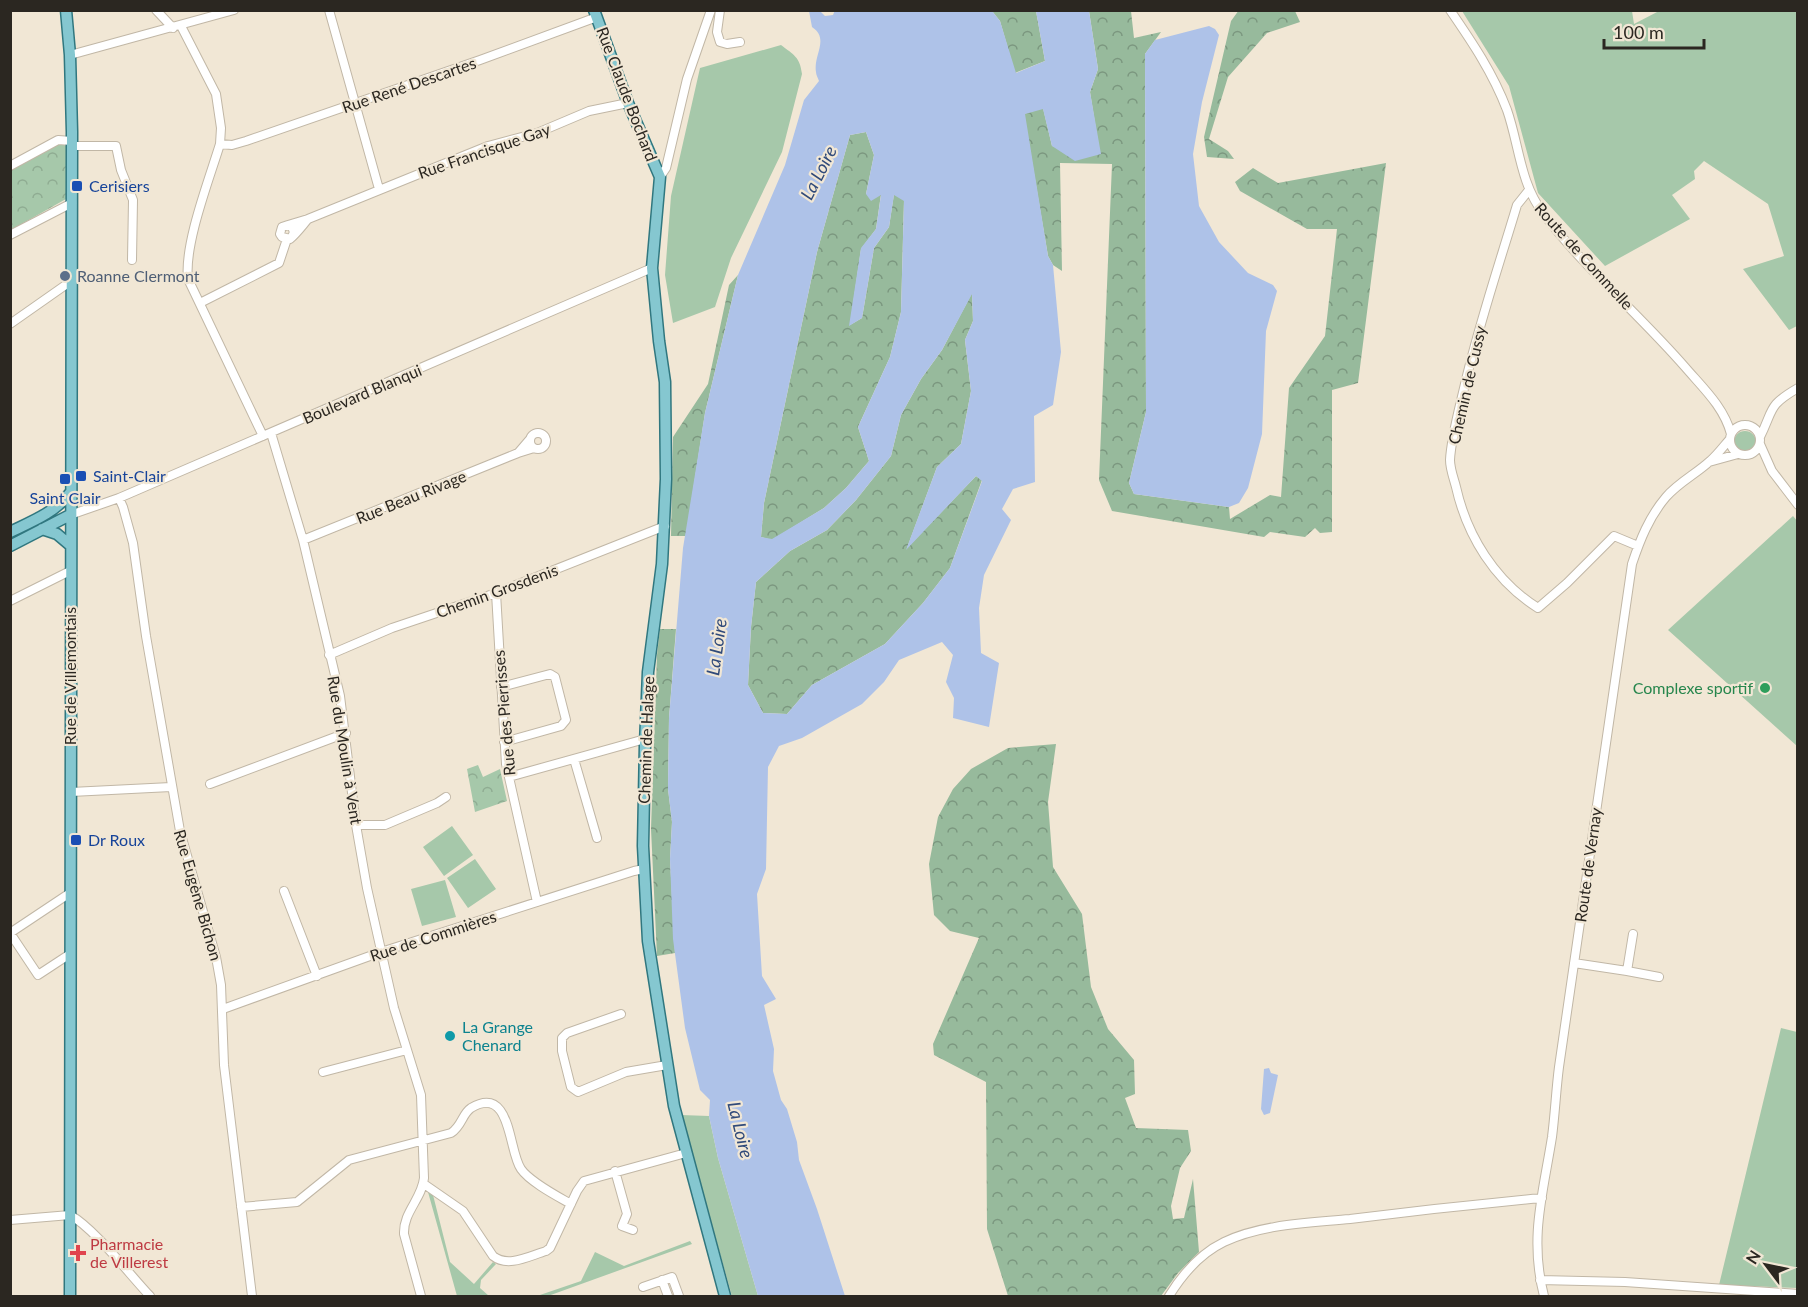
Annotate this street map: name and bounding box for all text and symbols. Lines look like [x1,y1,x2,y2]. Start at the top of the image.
scale bar [1604,12,1704,50]
text: 100 m [1613,21,1664,43]
street label: Rue Claude Bochard [593,24,662,164]
street label: Rue René Descartes [339,53,478,116]
street label: Rue Francisque Gay [415,119,553,182]
water label: La Loire [795,142,841,203]
place label: Cerisiers [89,176,150,195]
marker: Cerisiers [70,179,84,193]
street label: Route de Commelle [1531,198,1637,313]
place label: Roanne Clermont [77,266,200,285]
marker: Roanne Clermont [58,269,72,283]
street label: Chemin de Cussy [1444,323,1490,446]
street label: Boulevard Blanqui [299,360,424,427]
place label: Saint-Clair [93,466,166,485]
street label: Rue Beau Rivage [353,466,469,527]
marker: Saint-Clair [74,469,88,483]
marker: Saint Clair [58,472,72,486]
place label: Saint Clair [29,488,101,507]
street label: Chemin Grosdenis [433,560,560,621]
street label: Rue de Villemontais [60,607,79,745]
water label: La Loire [701,617,731,677]
street label: Rue des Pierrisses [489,649,518,777]
street label: Rue du Moulin à Vent [324,674,367,826]
street label: Chemin de Halage [634,676,657,804]
place label: Complexe sportif [1633,678,1753,697]
marker: Complexe sportif [1758,681,1772,695]
street label: Route de Vernay [1570,806,1605,923]
street label: Rue Eugène Bichon [171,827,226,963]
place label: Dr Roux [88,830,145,849]
marker: Dr Roux [69,833,83,847]
street label: Rue de Commières [367,906,498,965]
place label: La Grange Chenard [462,1017,533,1054]
marker: La Grange Chenard [443,1029,457,1043]
water label: La Loire [723,1099,759,1160]
place label: Pharmacie de Villerest [90,1234,168,1271]
north arrow [1736,1235,1796,1295]
marker: Pharmacie de Villerest [71,1246,85,1260]
text: N [1742,1247,1764,1267]

